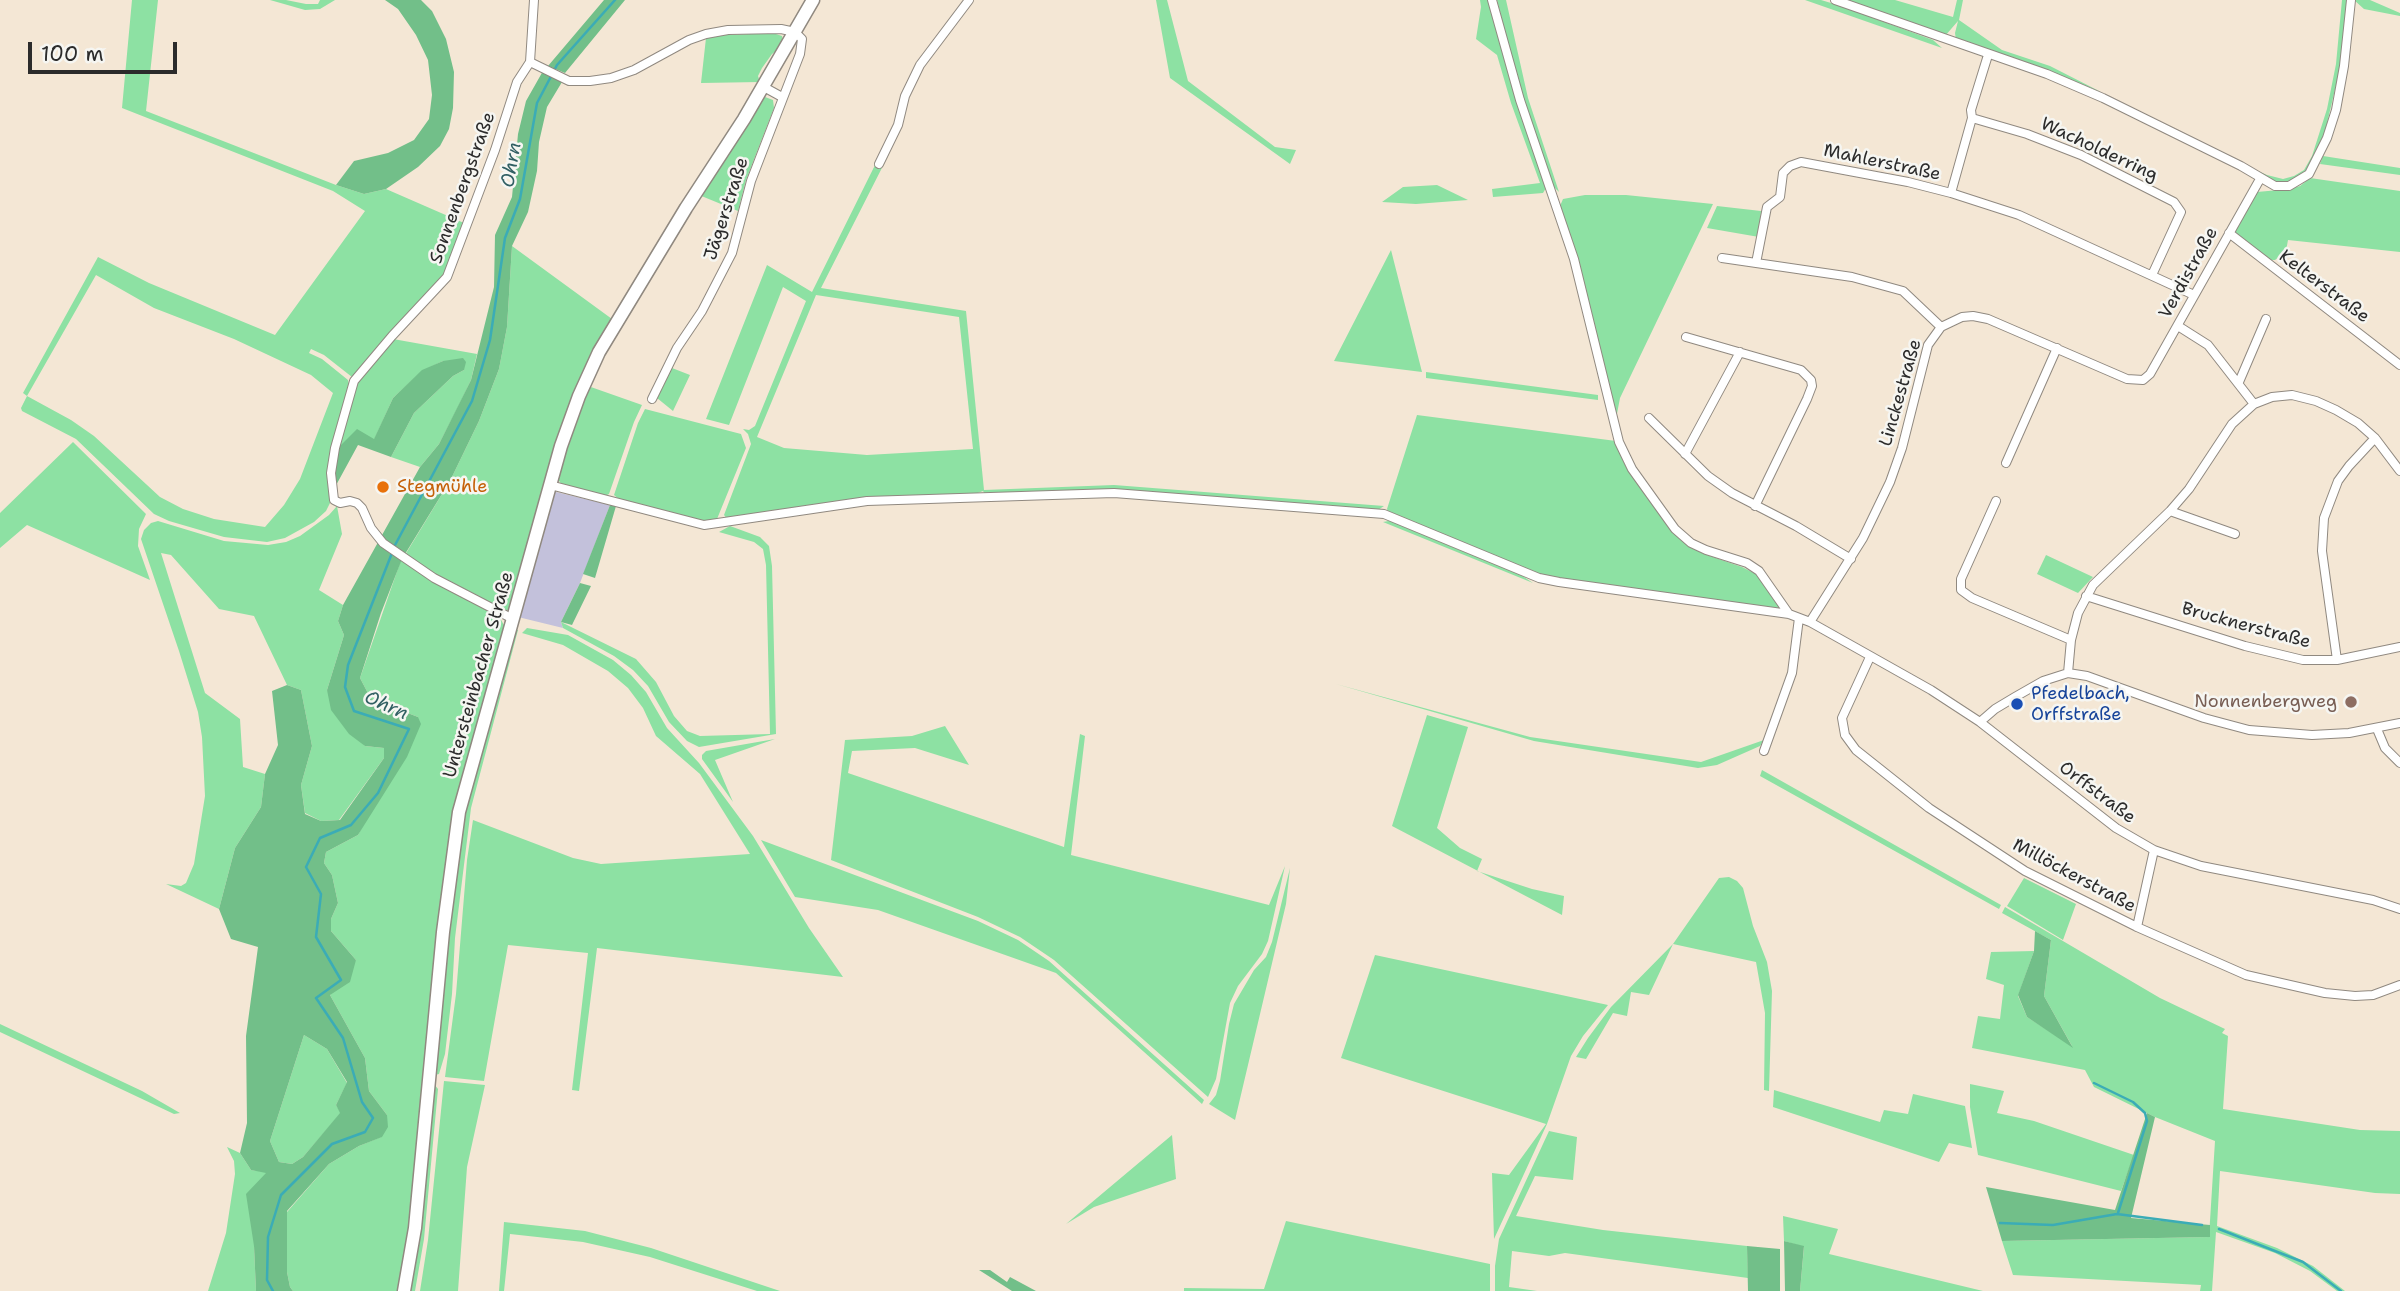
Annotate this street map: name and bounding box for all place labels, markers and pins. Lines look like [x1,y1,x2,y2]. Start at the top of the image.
place label: Stegmühle [397,476,487,498]
marker: Stegmühle [375,479,391,495]
place label: Pfedelbach, Orffstraße [2031,683,2130,726]
place label: Nonnenbergweg [2194,691,2337,713]
marker: Nonnenbergweg [2343,694,2359,710]
marker: Pfedelbach, Orffstraße [2009,696,2025,712]

